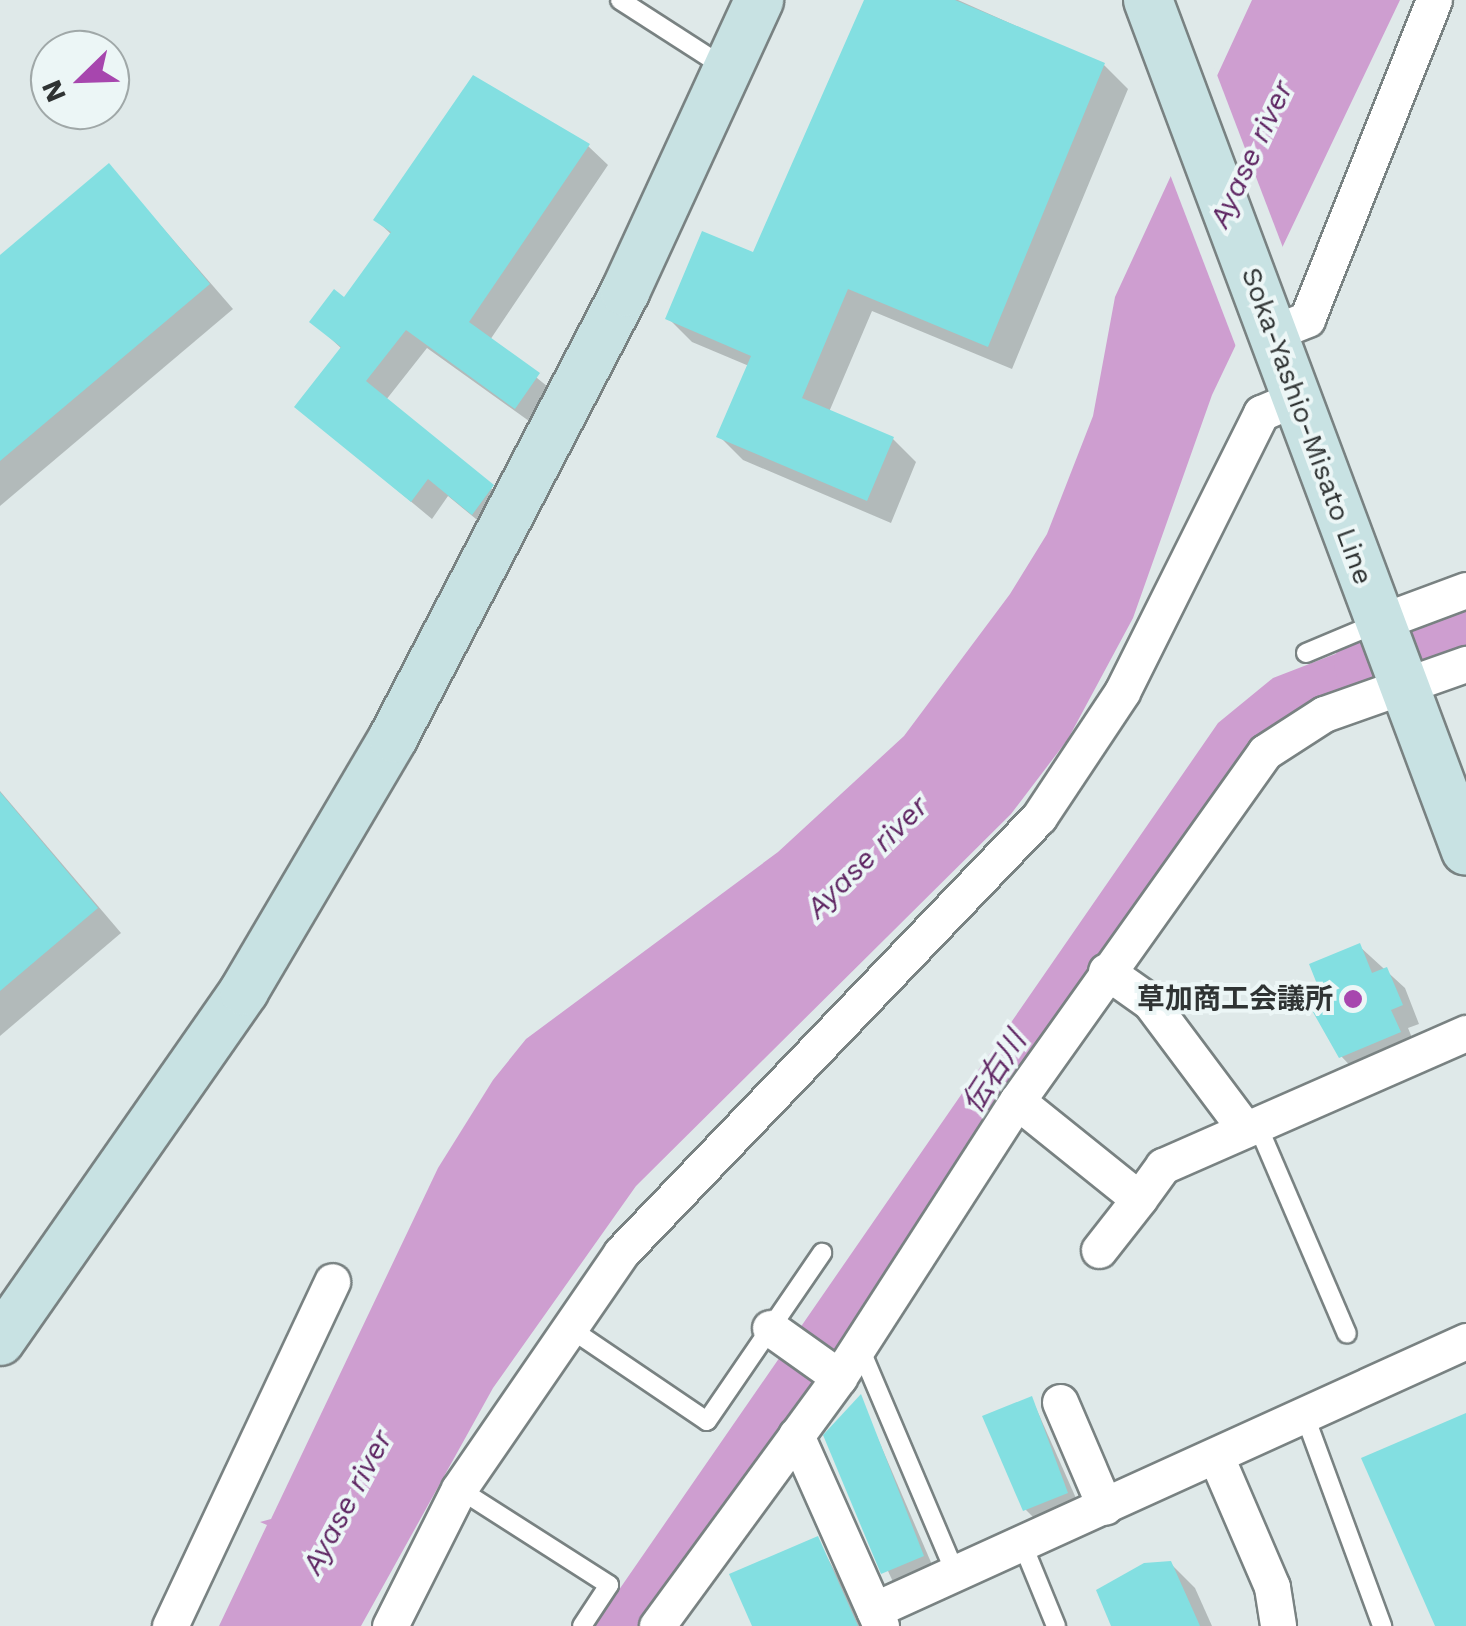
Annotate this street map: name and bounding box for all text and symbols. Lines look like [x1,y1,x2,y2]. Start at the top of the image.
north arrow [30,30,130,130]
text: N [35,75,73,107]
water label: Ayase river [1201,75,1301,233]
street label: Soka-Yashio-Misato Line [1234,263,1380,589]
water label: Ayase river [798,788,936,926]
place label: 草加商工会議所 [1137,982,1333,1016]
marker: 草加商工会議所 [1342,988,1364,1010]
water label: 伝右川 [954,1024,1034,1120]
water label: Ayase river [294,1424,400,1580]

